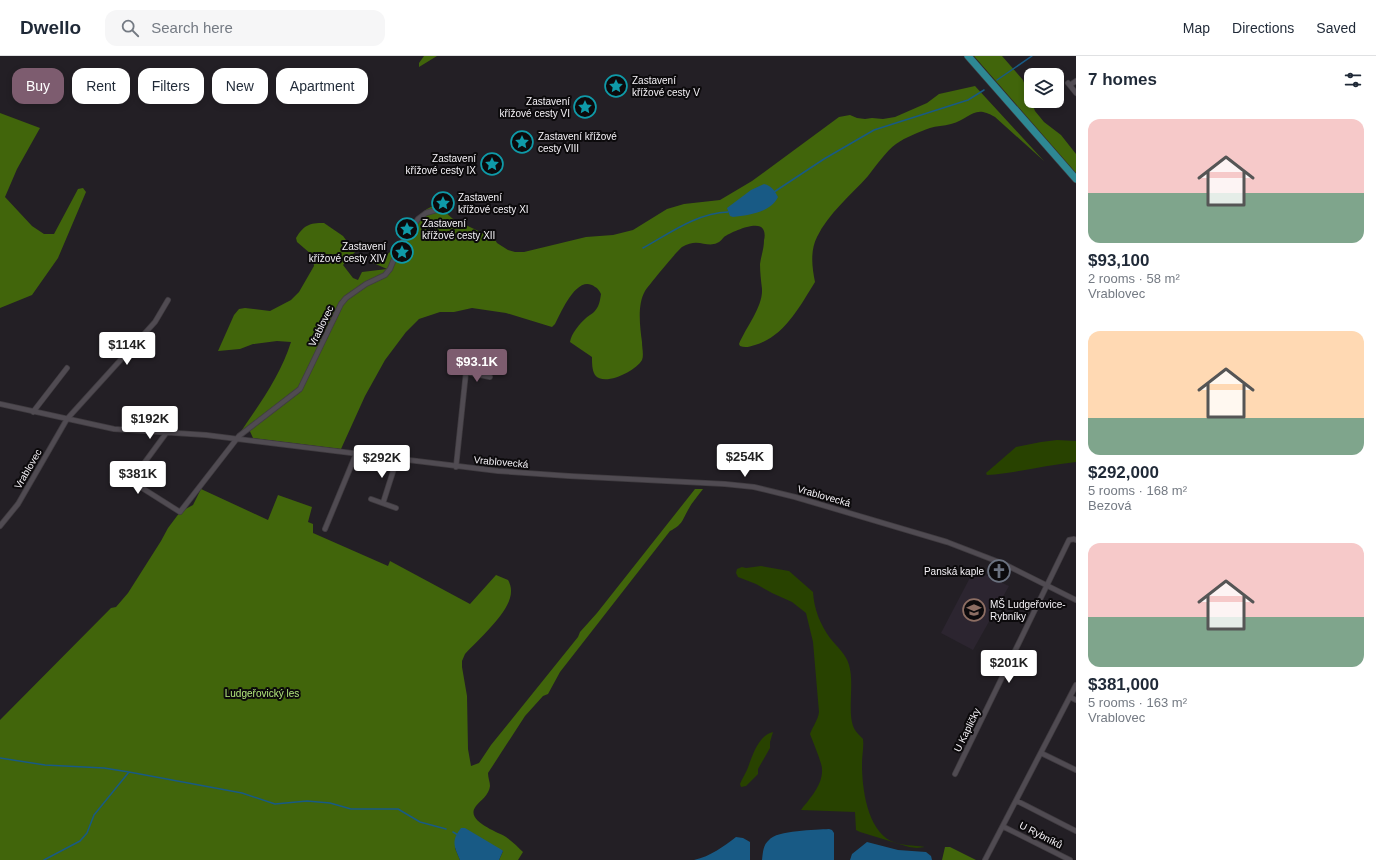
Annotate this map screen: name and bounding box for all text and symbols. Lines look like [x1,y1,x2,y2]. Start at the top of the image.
search box [105,10,385,46]
text: Dwello [20,17,81,38]
icon: search [119,17,141,39]
text: Search here [151,19,233,36]
text: Map [1183,20,1210,36]
text: Directions [1232,20,1294,36]
text: Saved [1316,20,1356,36]
chip: Buy [12,68,64,104]
chip: Rent [72,68,130,104]
chip: Filters [138,68,204,104]
chip: New [212,68,268,104]
chip: Apartment [276,68,368,104]
map controls [1024,68,1064,108]
button: layers [1024,68,1064,108]
icon: filters [1342,69,1364,91]
text: 7 homes [1088,70,1157,89]
place icon: Zastavení křížové cesty V [603,73,629,99]
place label: Zastavení křížové cesty V [632,75,700,98]
place icon: Zastavení křížové cesty VI [572,94,598,120]
place label: Zastavení křížové cesty VI [499,96,570,119]
place icon: Zastavení křížové cesty VIII [509,129,535,155]
place label: Zastavení křížové cesty VIII [538,131,617,154]
icon: home [1190,145,1262,217]
place icon: Zastavení křížové cesty IX [479,151,505,177]
place label: Zastavení křížové cesty IX [405,153,476,176]
place icon: Zastavení křížové cesty XI [430,190,456,216]
place label: Zastavení křížové cesty XI [458,192,529,215]
place icon: Zastavení křížové cesty XII [394,216,420,242]
place label: Zastavení křížové cesty XII [422,218,495,241]
place icon: Zastavení křížové cesty XIV [389,239,415,265]
place label: Zastavení křížové cesty XIV [309,241,386,264]
text: $93,100 [1088,251,1149,270]
text: 2 rooms · 58 m² [1088,271,1180,286]
text: Vrablovec [1088,286,1145,301]
street label: Vrablovec [306,304,336,348]
pin: $114K [99,332,155,366]
text: $114K [108,337,146,352]
pin: $93.1K [444,349,510,383]
text: $93.1K [456,354,498,369]
icon: home [1190,357,1262,429]
pin: $192K [122,406,178,440]
text: $192K [131,411,169,426]
pin: $254K [717,444,773,478]
pin: $292K [354,445,410,479]
street label: Vrablovec [12,447,44,491]
text: $254K [726,449,764,464]
text: $292K [363,450,401,465]
street label: Vrablovecká [473,454,529,470]
pin: $381K [110,461,166,495]
text: $292,000 [1088,463,1159,482]
text: $381K [119,466,157,481]
street label: Vrablovecká [796,483,852,509]
text: 5 rooms · 168 m² [1088,483,1187,498]
text: Bezová [1088,498,1131,513]
church icon: Panská kaple [986,558,1012,584]
place label: Panská kaple [924,566,984,577]
icon: home [1190,569,1262,641]
school or university icon: MŠ Ludgeřovice- Rybníky [961,597,987,623]
place label: MŠ Ludgeřovice- Rybníky [990,598,1066,622]
pin: $201K [981,650,1037,684]
text: $201K [990,655,1028,670]
text: $381,000 [1088,675,1159,694]
park label: Ludgeřovický les [225,688,299,699]
text: 5 rooms · 163 m² [1088,695,1187,710]
street label: U Kapličky [952,706,982,754]
text: Vrablovec [1088,710,1145,725]
street label: U Rybníků [1018,820,1064,850]

